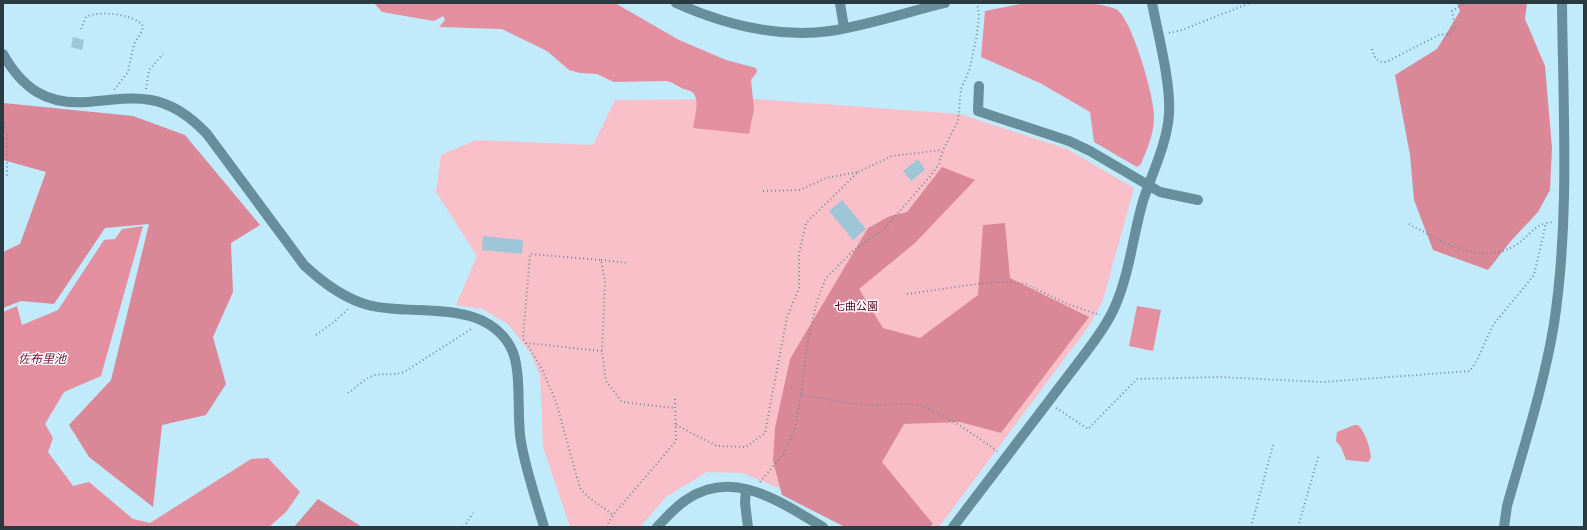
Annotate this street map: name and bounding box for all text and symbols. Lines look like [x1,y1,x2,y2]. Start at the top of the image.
park label: 七曲公園 [834,299,878,314]
water label: 佐布里池 [18,351,67,368]

